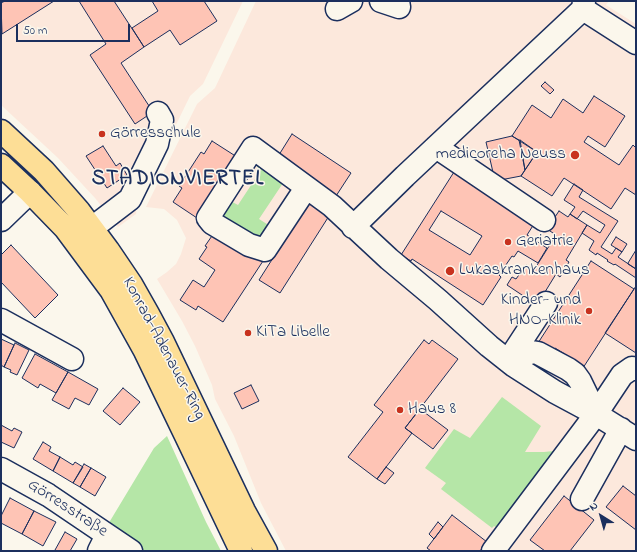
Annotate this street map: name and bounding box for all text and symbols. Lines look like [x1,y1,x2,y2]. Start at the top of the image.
scale bar [18,16,132,42]
text: 50 m [23,22,47,40]
place label: Görresschule [110,124,201,144]
marker: Görresschule [97,129,107,139]
place label: medicoreha Neuss [436,145,566,165]
marker: medicoreha Neuss [569,149,581,161]
district label: STADIONVIERTEL [92,168,264,194]
place label: Geriatrie [516,232,573,252]
marker: Geriatrie [503,237,513,247]
place label: Lukaskrankenhaus [459,261,590,281]
marker: Lukaskrankenhaus [444,265,456,277]
street label: Konrad-Adenauer-Ring [117,274,209,424]
place label: Kinder- und HNO-Klinik [501,291,581,331]
marker: Kinder- und HNO-Klinik [584,306,594,316]
place label: KiTa Libelle [256,323,330,343]
marker: KiTa Libelle [243,328,253,338]
place label: Haus 8 [408,400,456,420]
marker: Haus 8 [395,405,405,415]
street label: Görresstraße [23,475,111,543]
north arrow [581,496,621,536]
text: N [586,498,602,515]

